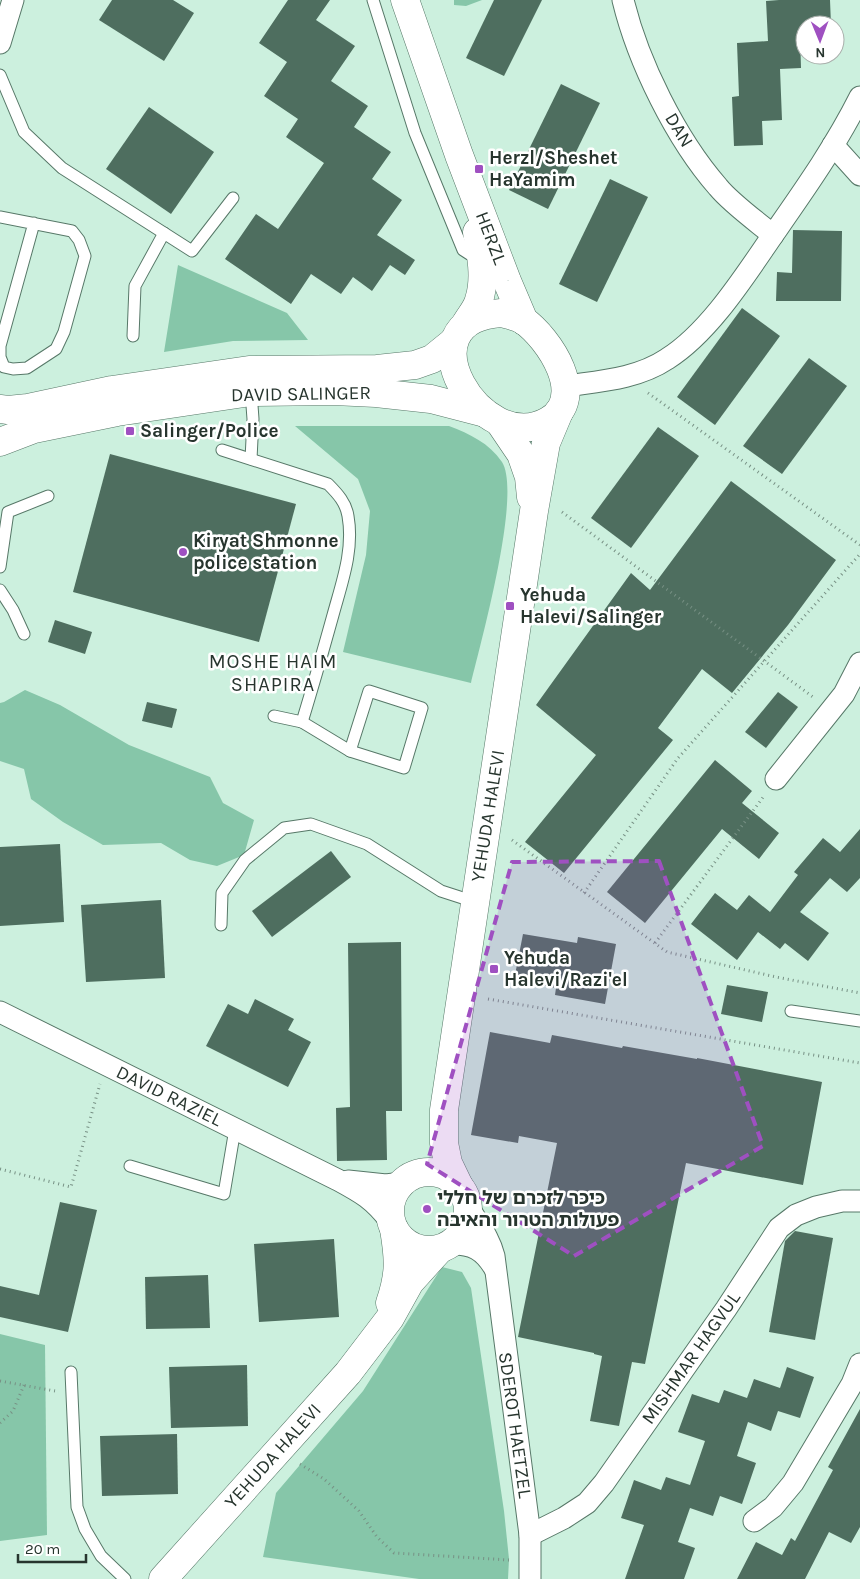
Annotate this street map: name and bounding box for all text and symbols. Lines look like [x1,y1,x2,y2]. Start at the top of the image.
north arrow [795,15,845,65]
text: N [815,44,825,61]
street label: DAN [660,109,698,151]
place label: Herzl/Sheshet HaYamim [489,147,618,191]
marker: Herzl/Sheshet HaYamim [473,163,485,175]
street label: HERZL [471,208,511,268]
street label: DAVID SALINGER [231,382,371,406]
place label: Salinger/Police [140,420,279,442]
marker: Salinger/Police [124,425,136,437]
place label: Kiryat Shmonne police station [193,530,339,574]
marker: Kiryat Shmonne police station [177,546,189,558]
place label: Yehuda Halevi/Salinger [520,584,662,628]
marker: Yehuda Halevi/Salinger [504,600,516,612]
district label: MOSHE HAIM SHAPIRA [209,650,337,696]
street label: YEHUDA HALEVI [467,748,509,884]
place label: Yehuda Halevi/Razi'el [504,947,628,991]
marker: Yehuda Halevi/Razi'el [488,963,500,975]
street label: DAVID RAZIEL [113,1061,225,1131]
place label: כיכר לזכרם של חללי פעולות הטרור והאיבה [437,1187,620,1231]
marker: כיכר לזכרם של חללי פעולות הטרור והאיבה [421,1203,433,1215]
street label: MISHMAR HAGVUL [637,1287,745,1428]
street label: SDEROT HAETZEL [494,1351,536,1500]
street label: YEHUDA HALEVI [220,1399,326,1513]
scale bar [18,1532,85,1564]
text: 20 m [25,1540,60,1558]

